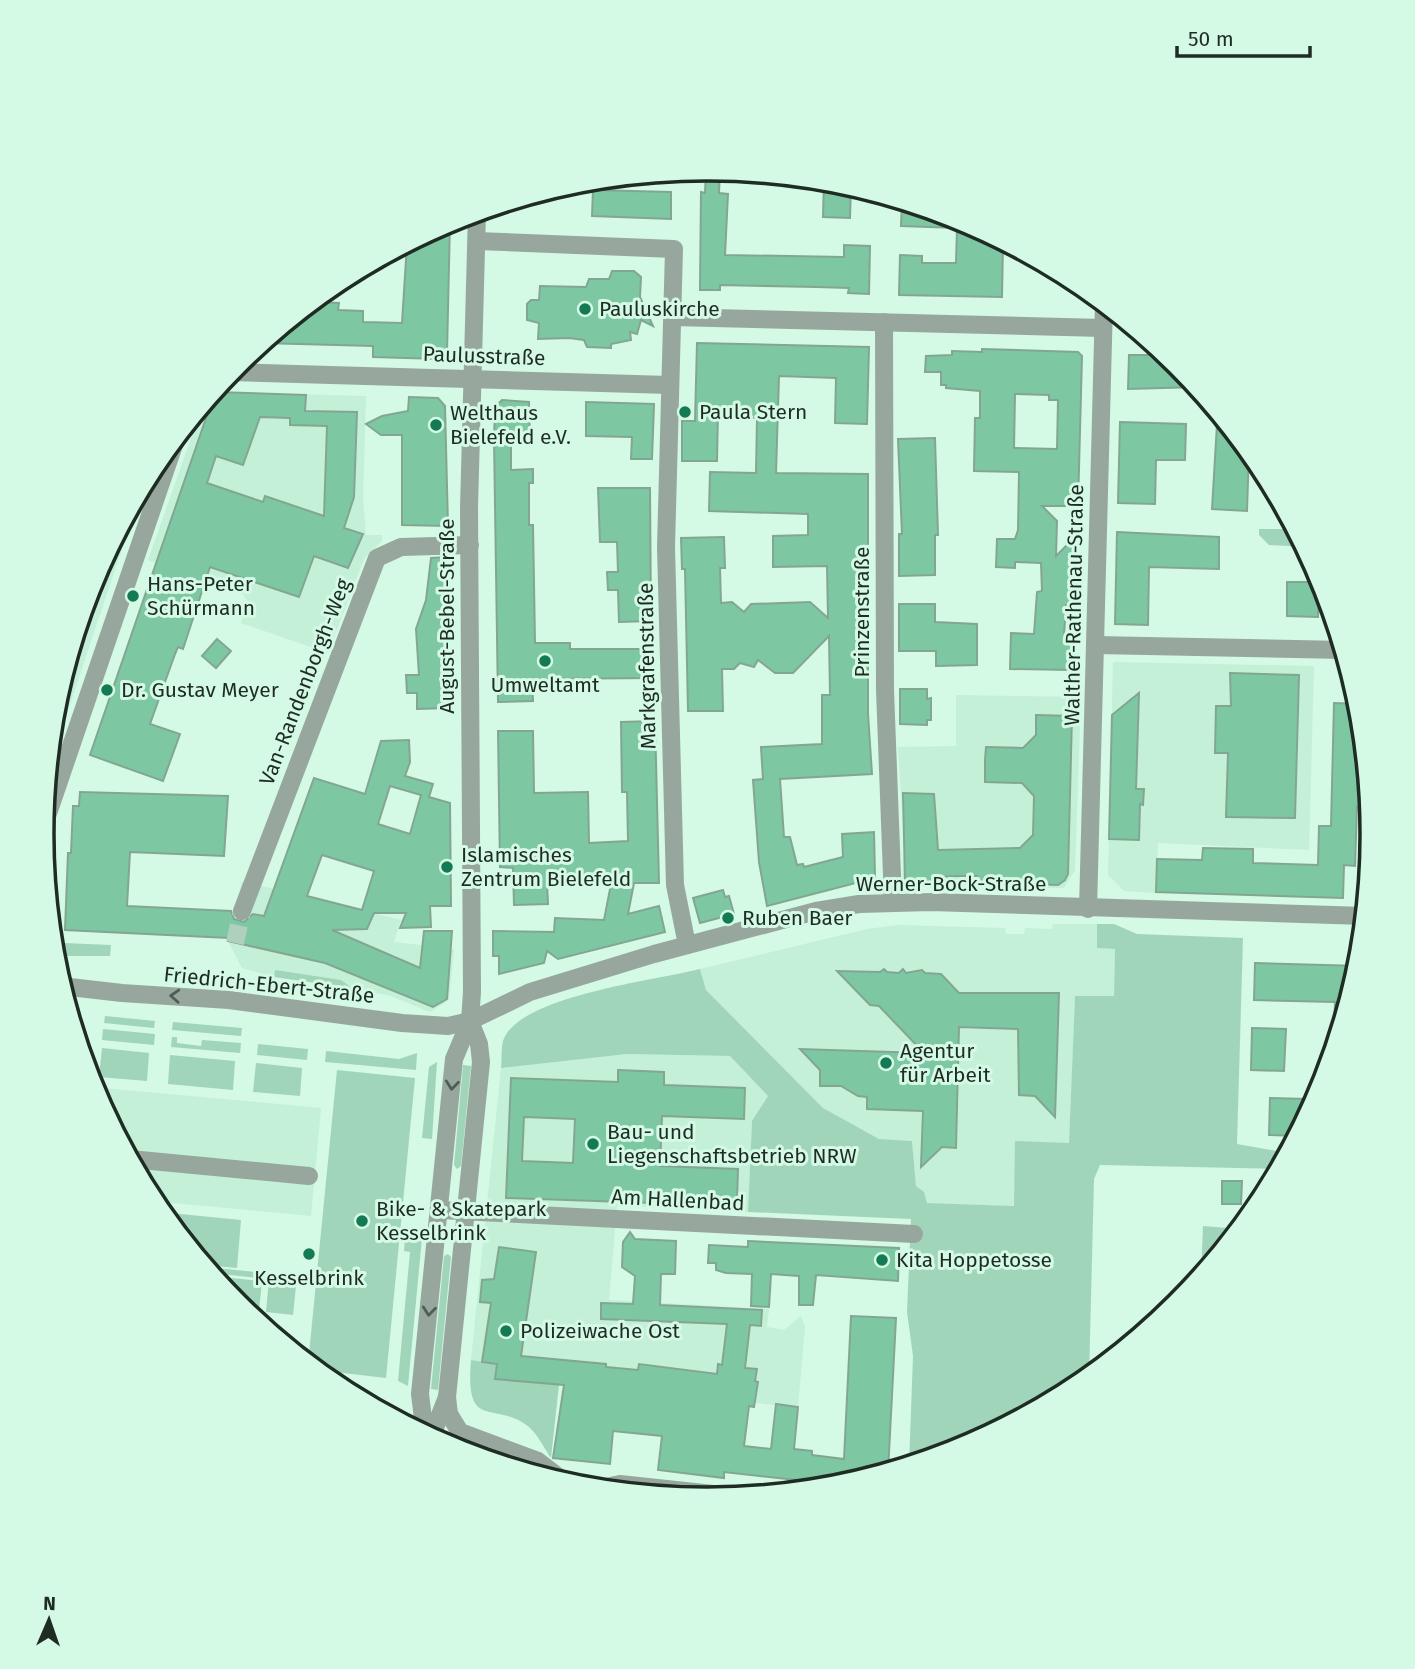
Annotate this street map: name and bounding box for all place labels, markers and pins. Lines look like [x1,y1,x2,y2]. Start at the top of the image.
place label: Pauluskirche [599,296,720,322]
marker: Pauluskirche [577,301,593,317]
place label: Paula Stern [699,399,807,425]
place label: Welthaus Bielefeld e.V. [450,400,571,450]
marker: Paula Stern [677,404,693,420]
marker: Welthaus Bielefeld e.V. [428,417,444,433]
place label: Hans-Peter Schürmann [147,571,255,621]
marker: Hans-Peter Schürmann [125,588,141,604]
marker: Umweltamt [537,653,553,669]
place label: Umweltamt [491,672,600,698]
place label: Dr. Gustav Meyer [121,677,279,703]
marker: Dr. Gustav Meyer [99,682,115,698]
place label: Islamisches Zentrum Bielefeld [461,842,631,892]
marker: Islamisches Zentrum Bielefeld [439,859,455,875]
place label: Ruben Baer [742,905,852,931]
marker: Ruben Baer [720,910,736,926]
place label: Agentur für Arbeit [900,1038,991,1088]
marker: Agentur für Arbeit [878,1055,894,1071]
place label: Bau- und Liegenschaftsbetrieb NRW [607,1119,857,1169]
marker: Bau- und Liegenschaftsbetrieb NRW [585,1136,601,1152]
place label: Bike- & Skatepark Kesselbrink [376,1196,546,1246]
marker: Bike- & Skatepark Kesselbrink [354,1213,370,1229]
marker: Kesselbrink [301,1246,317,1262]
place label: Kita Hoppetosse [896,1247,1052,1273]
marker: Kita Hoppetosse [874,1252,890,1268]
place label: Kesselbrink [254,1265,364,1291]
place label: Polizeiwache Ost [520,1318,680,1344]
marker: Polizeiwache Ost [498,1323,514,1339]

